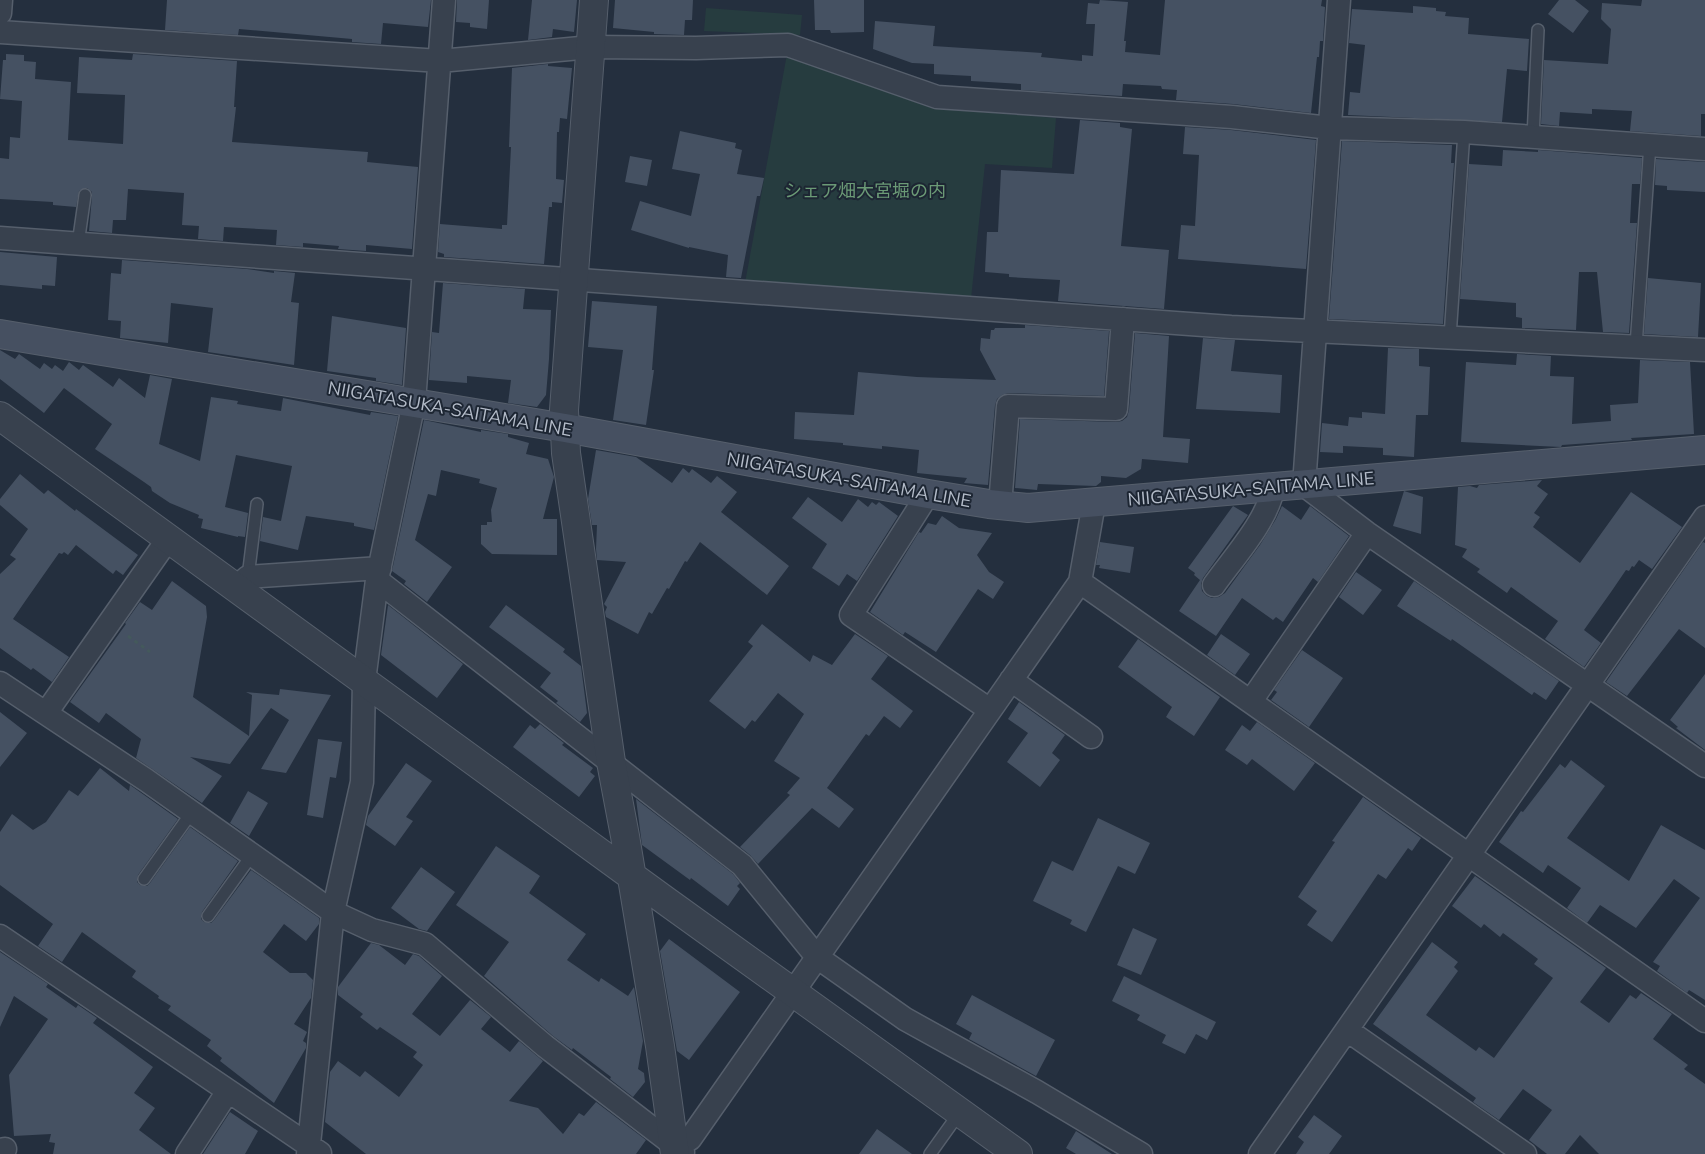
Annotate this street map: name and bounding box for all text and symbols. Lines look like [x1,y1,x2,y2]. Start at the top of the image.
park label: シェア畑大宮堀の内 [784,179,946,203]
street label: NIIGATASUKA-SAITAMA LINE [326,376,574,442]
street label: NIIGATASUKA-SAITAMA LINE [725,447,973,513]
street label: NIIGATASUKA-SAITAMA LINE [1127,466,1375,512]

